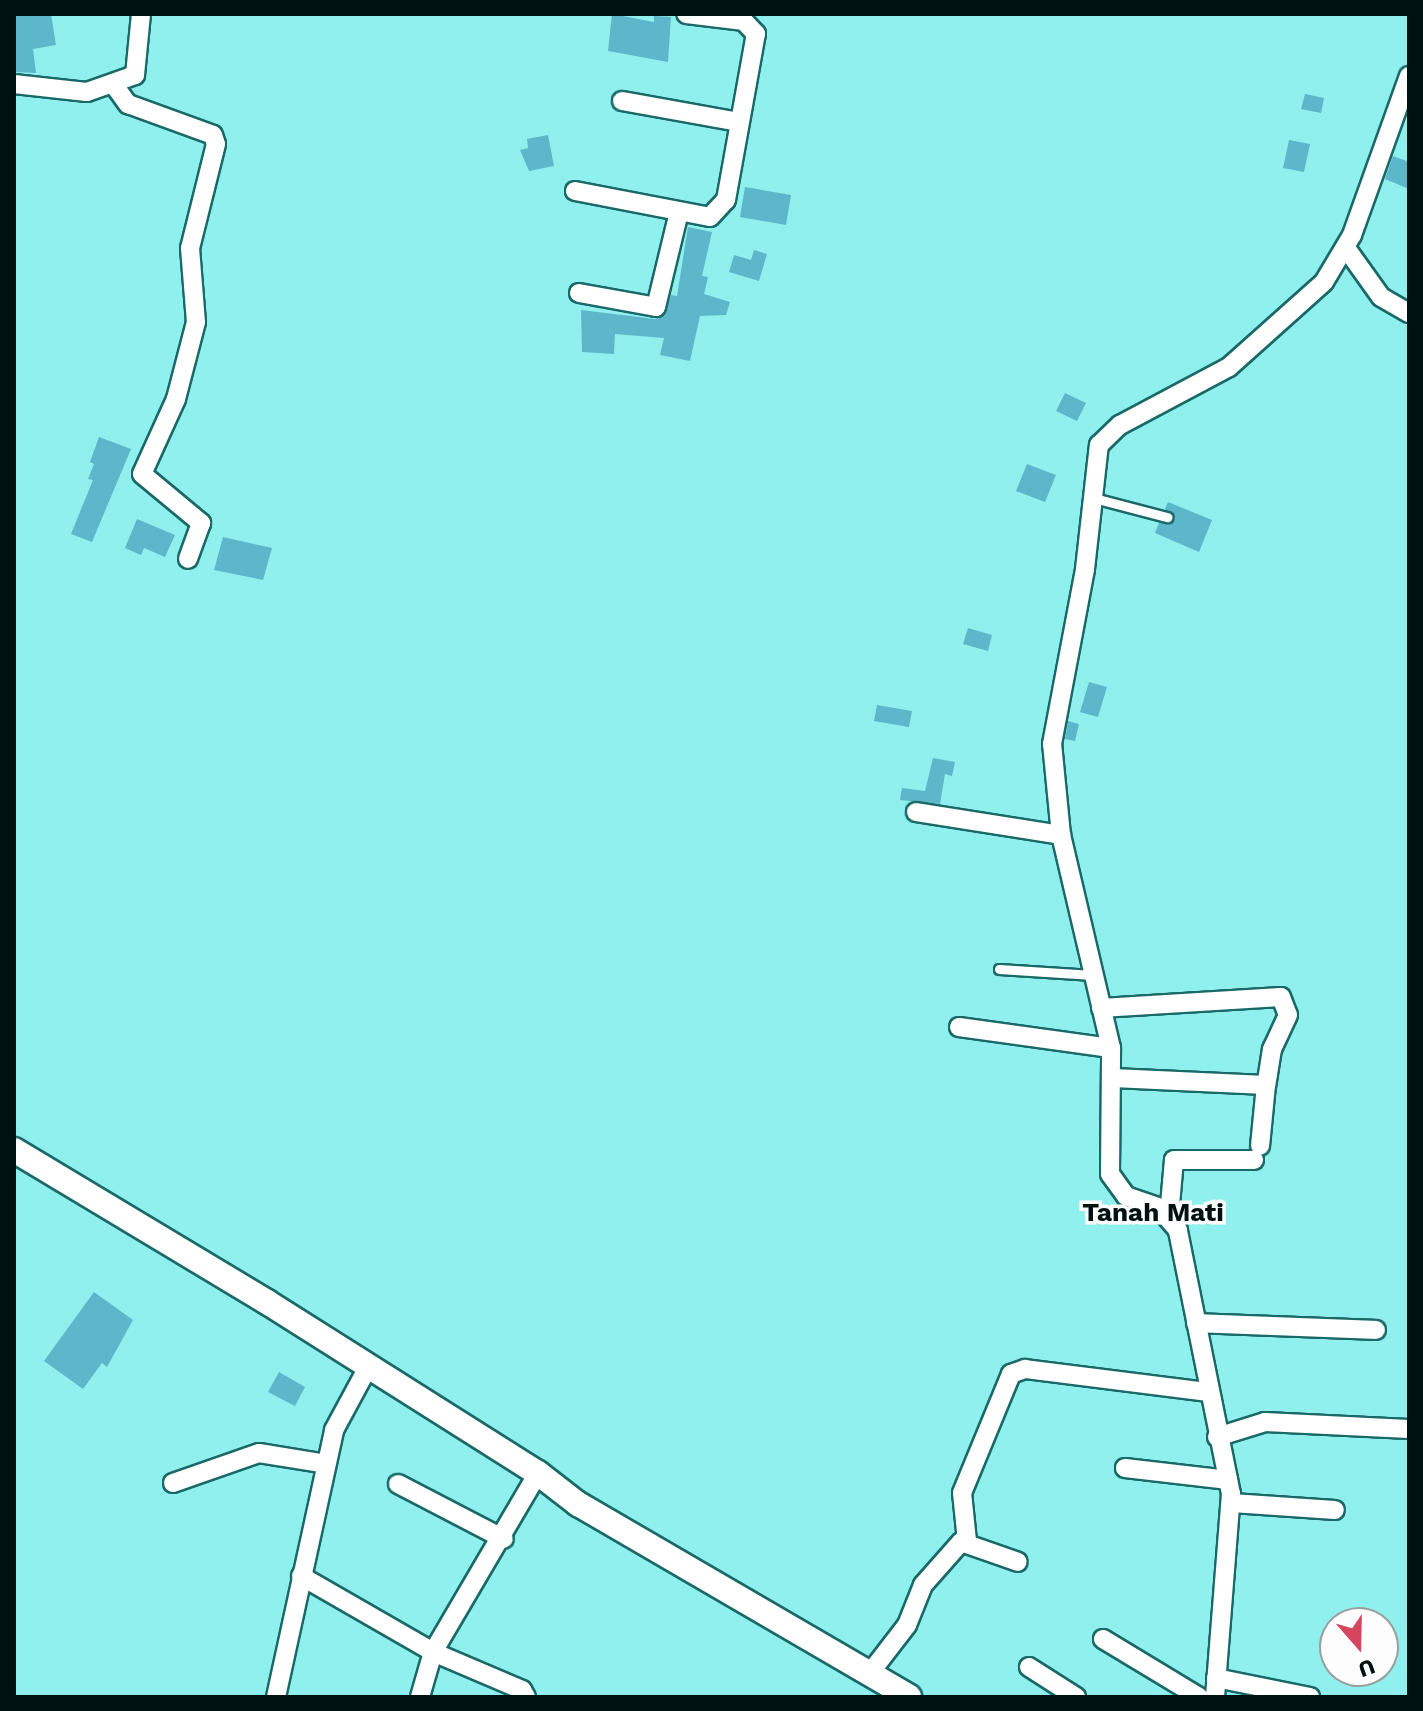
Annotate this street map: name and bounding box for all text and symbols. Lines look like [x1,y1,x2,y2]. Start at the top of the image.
district label: Tanah Mati [1082,1197,1224,1229]
north arrow [1319,1607,1399,1687]
text: U [1355,1654,1378,1683]

